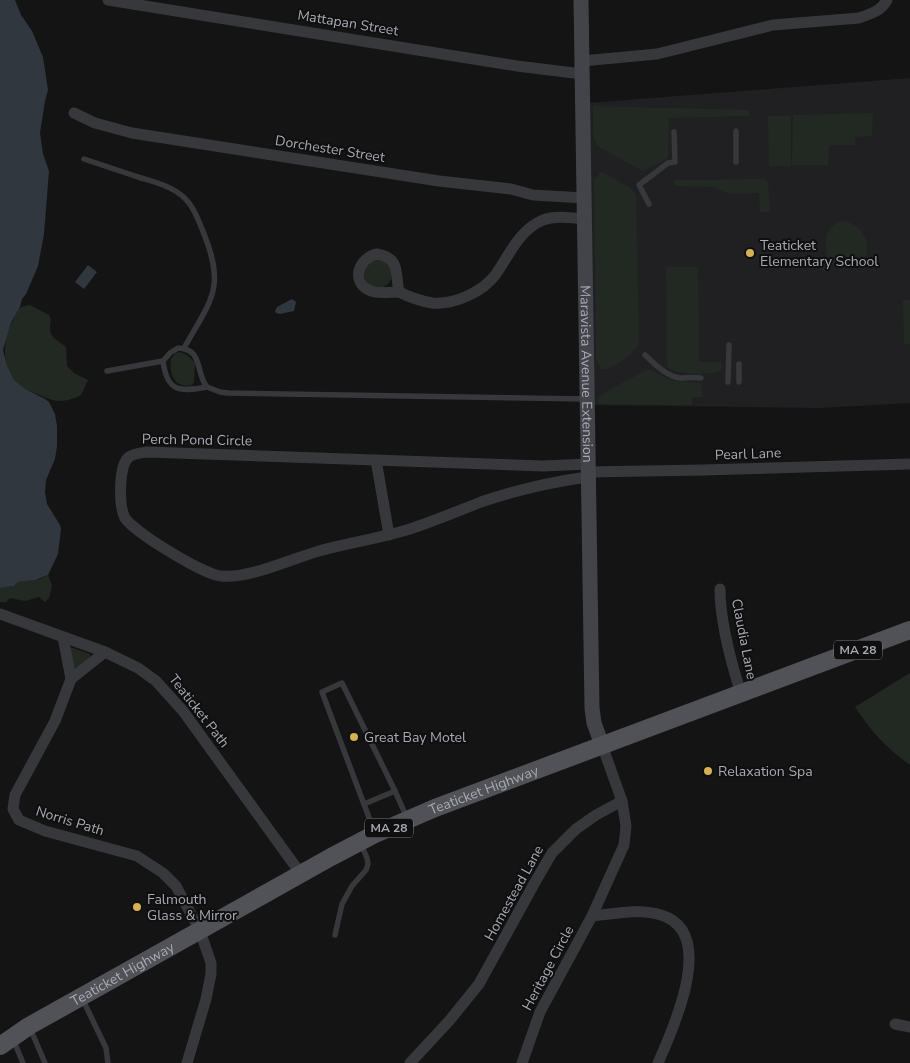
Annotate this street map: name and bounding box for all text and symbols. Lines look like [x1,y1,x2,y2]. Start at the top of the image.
street label: Mattapan Street [296,6,400,40]
street label: Dorchester Street [274,131,386,167]
place label: Teaticket Elementary School [760,236,879,271]
marker: Teaticket Elementary School [744,247,756,259]
street label: Maravista Avenue Extension [576,285,598,463]
street label: Perch Pond Circle [142,430,252,450]
street label: Pearl Lane [714,443,782,465]
street label: Claudia Lane [727,597,761,681]
road number: MA 28 [834,640,882,660]
street label: Teaticket Path [164,670,234,752]
place label: Great Bay Motel [364,728,467,747]
marker: Great Bay Motel [348,731,360,743]
street label: Teaticket Highway [425,760,542,819]
place label: Relaxation Spa [718,762,813,781]
marker: Relaxation Spa [702,765,714,777]
street label: Norris Path [33,802,107,840]
road number: MA 28 [365,818,413,838]
street label: Homestead Lane [480,842,548,944]
place label: Falmouth Glass & Mirror [147,890,237,925]
marker: Falmouth Glass & Mirror [131,901,143,913]
street label: Heritage Circle [518,922,578,1014]
street label: Teaticket Highway [67,937,178,1010]

